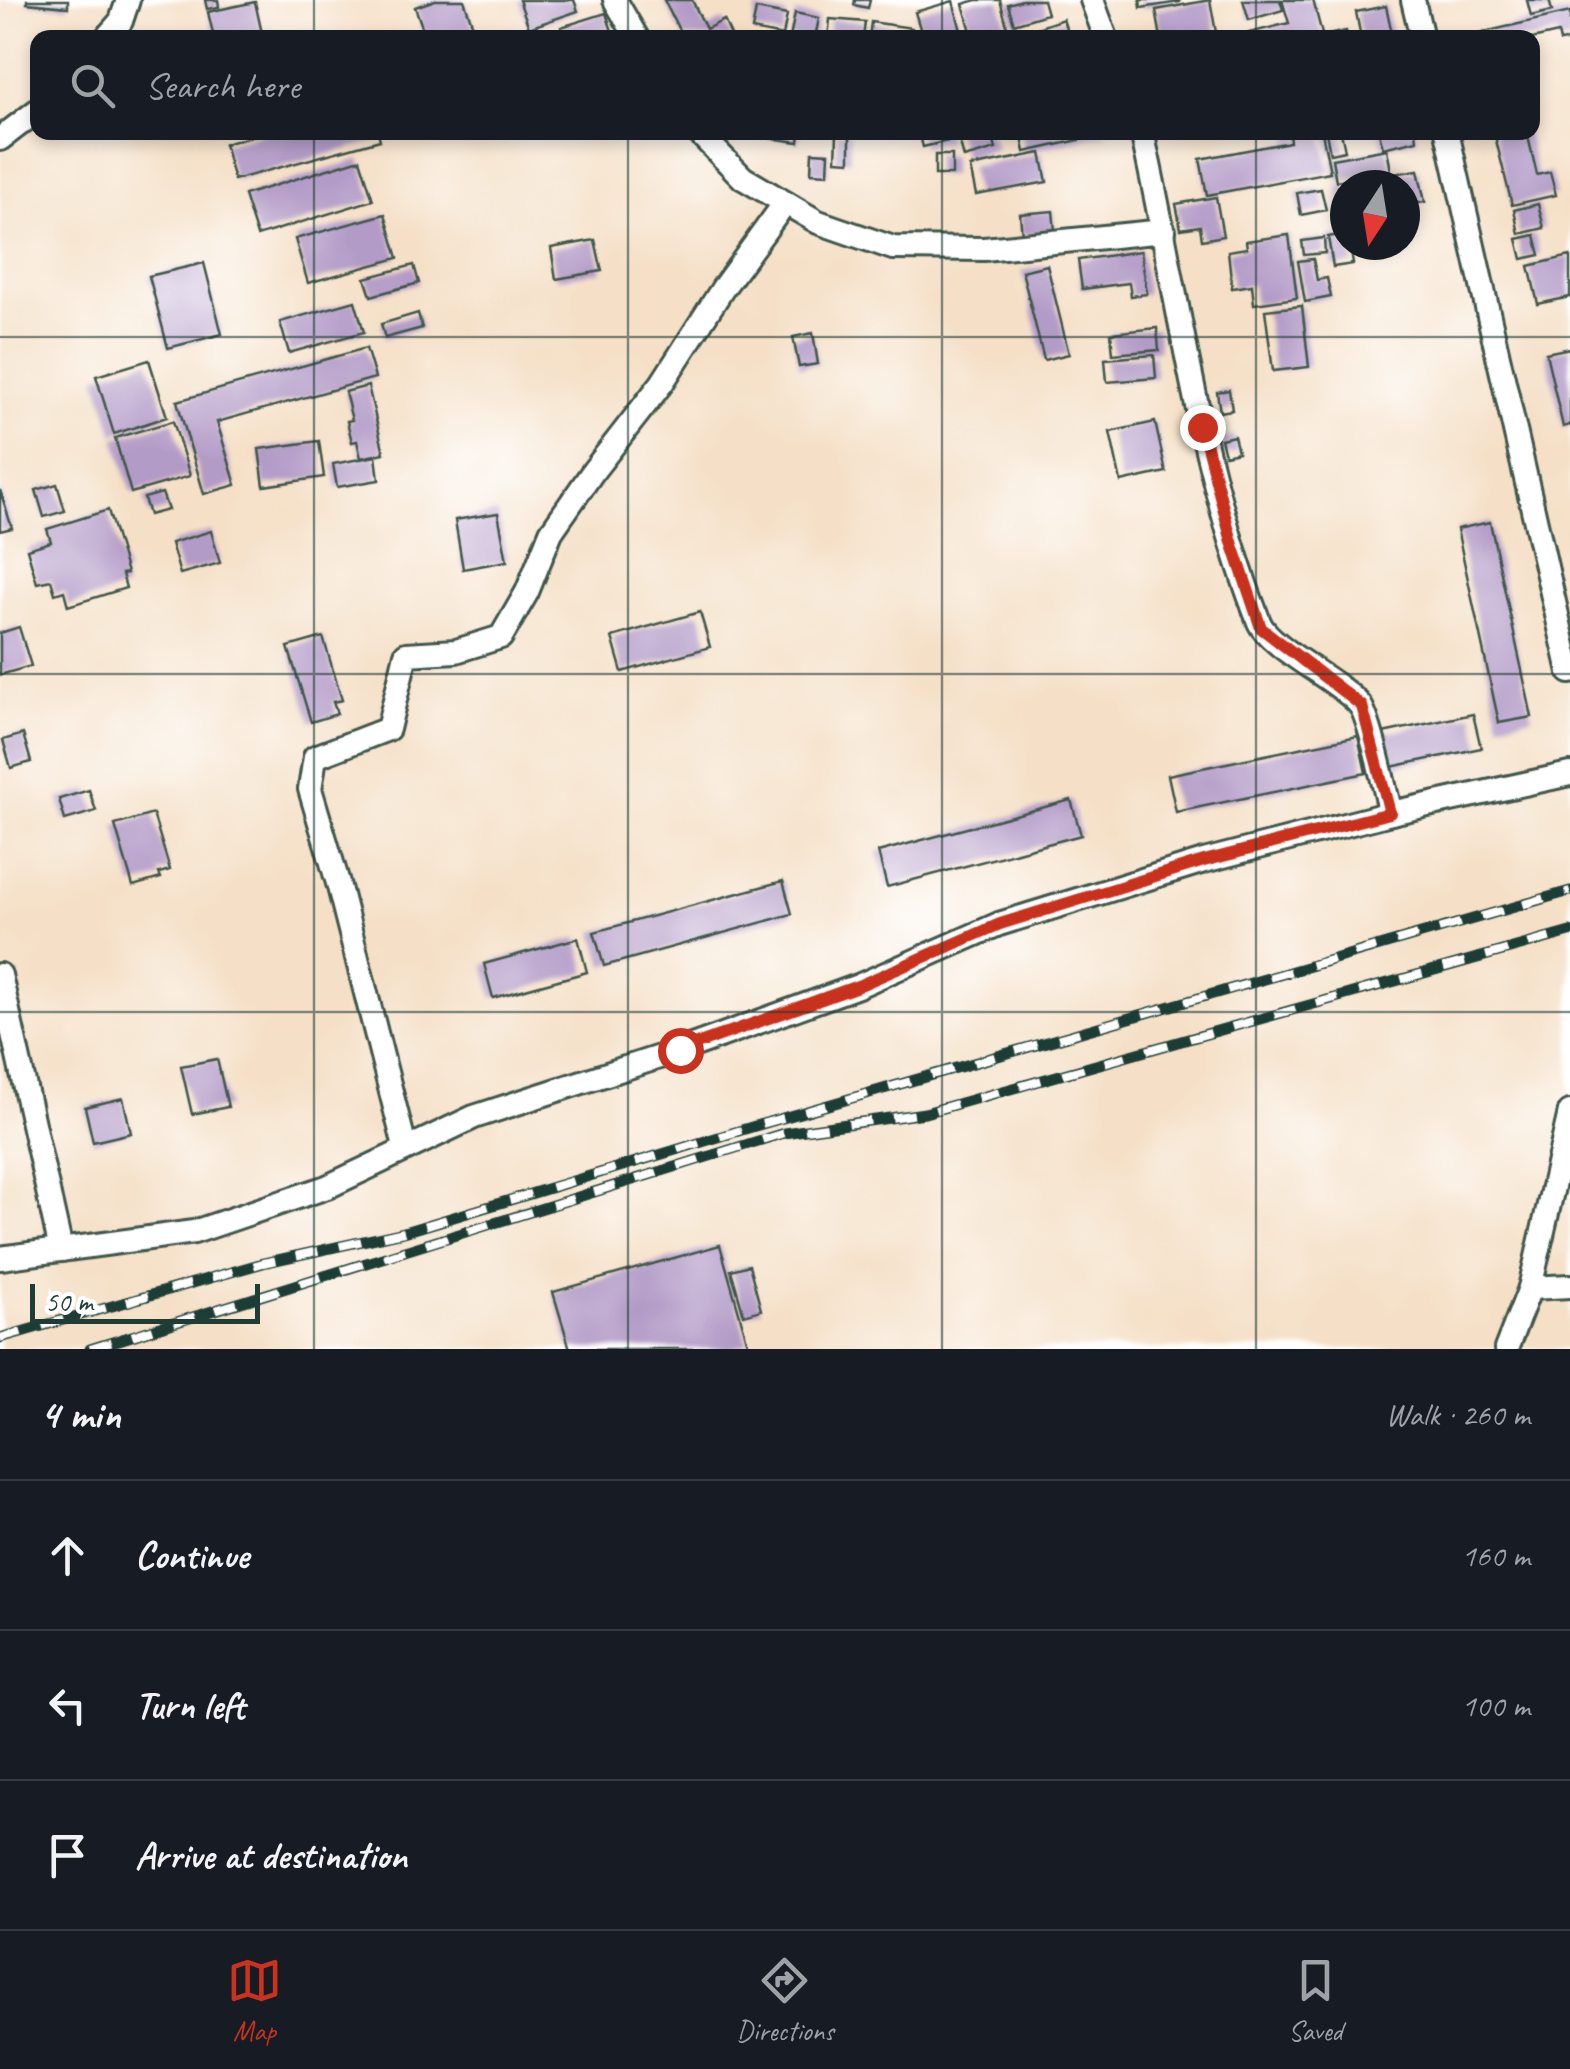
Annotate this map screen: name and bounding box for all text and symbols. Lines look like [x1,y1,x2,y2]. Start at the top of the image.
search box [30,30,1540,140]
icon: search [65,58,120,113]
text: Search here [145,62,300,109]
north arrow [1330,170,1420,260]
route end [1180,405,1226,451]
route start [658,1028,704,1074]
scale bar [30,1279,260,1324]
text: 50 m [45,1284,93,1319]
text: 4 min [40,1388,120,1441]
text: Walk · 260 m [1386,1394,1530,1435]
icon: ahead [40,1528,95,1583]
text: Continue [135,1532,249,1579]
text: 160 m [1461,1535,1530,1576]
icon: left [40,1678,95,1733]
text: Turn left [135,1682,245,1729]
text: 100 m [1461,1685,1530,1726]
icon: arrive [40,1828,95,1883]
text: Arrive at destination [135,1832,407,1879]
tab: Map [227,1953,282,2048]
tab: Directions [736,1953,834,2048]
tab: Saved [1288,1953,1343,2048]

